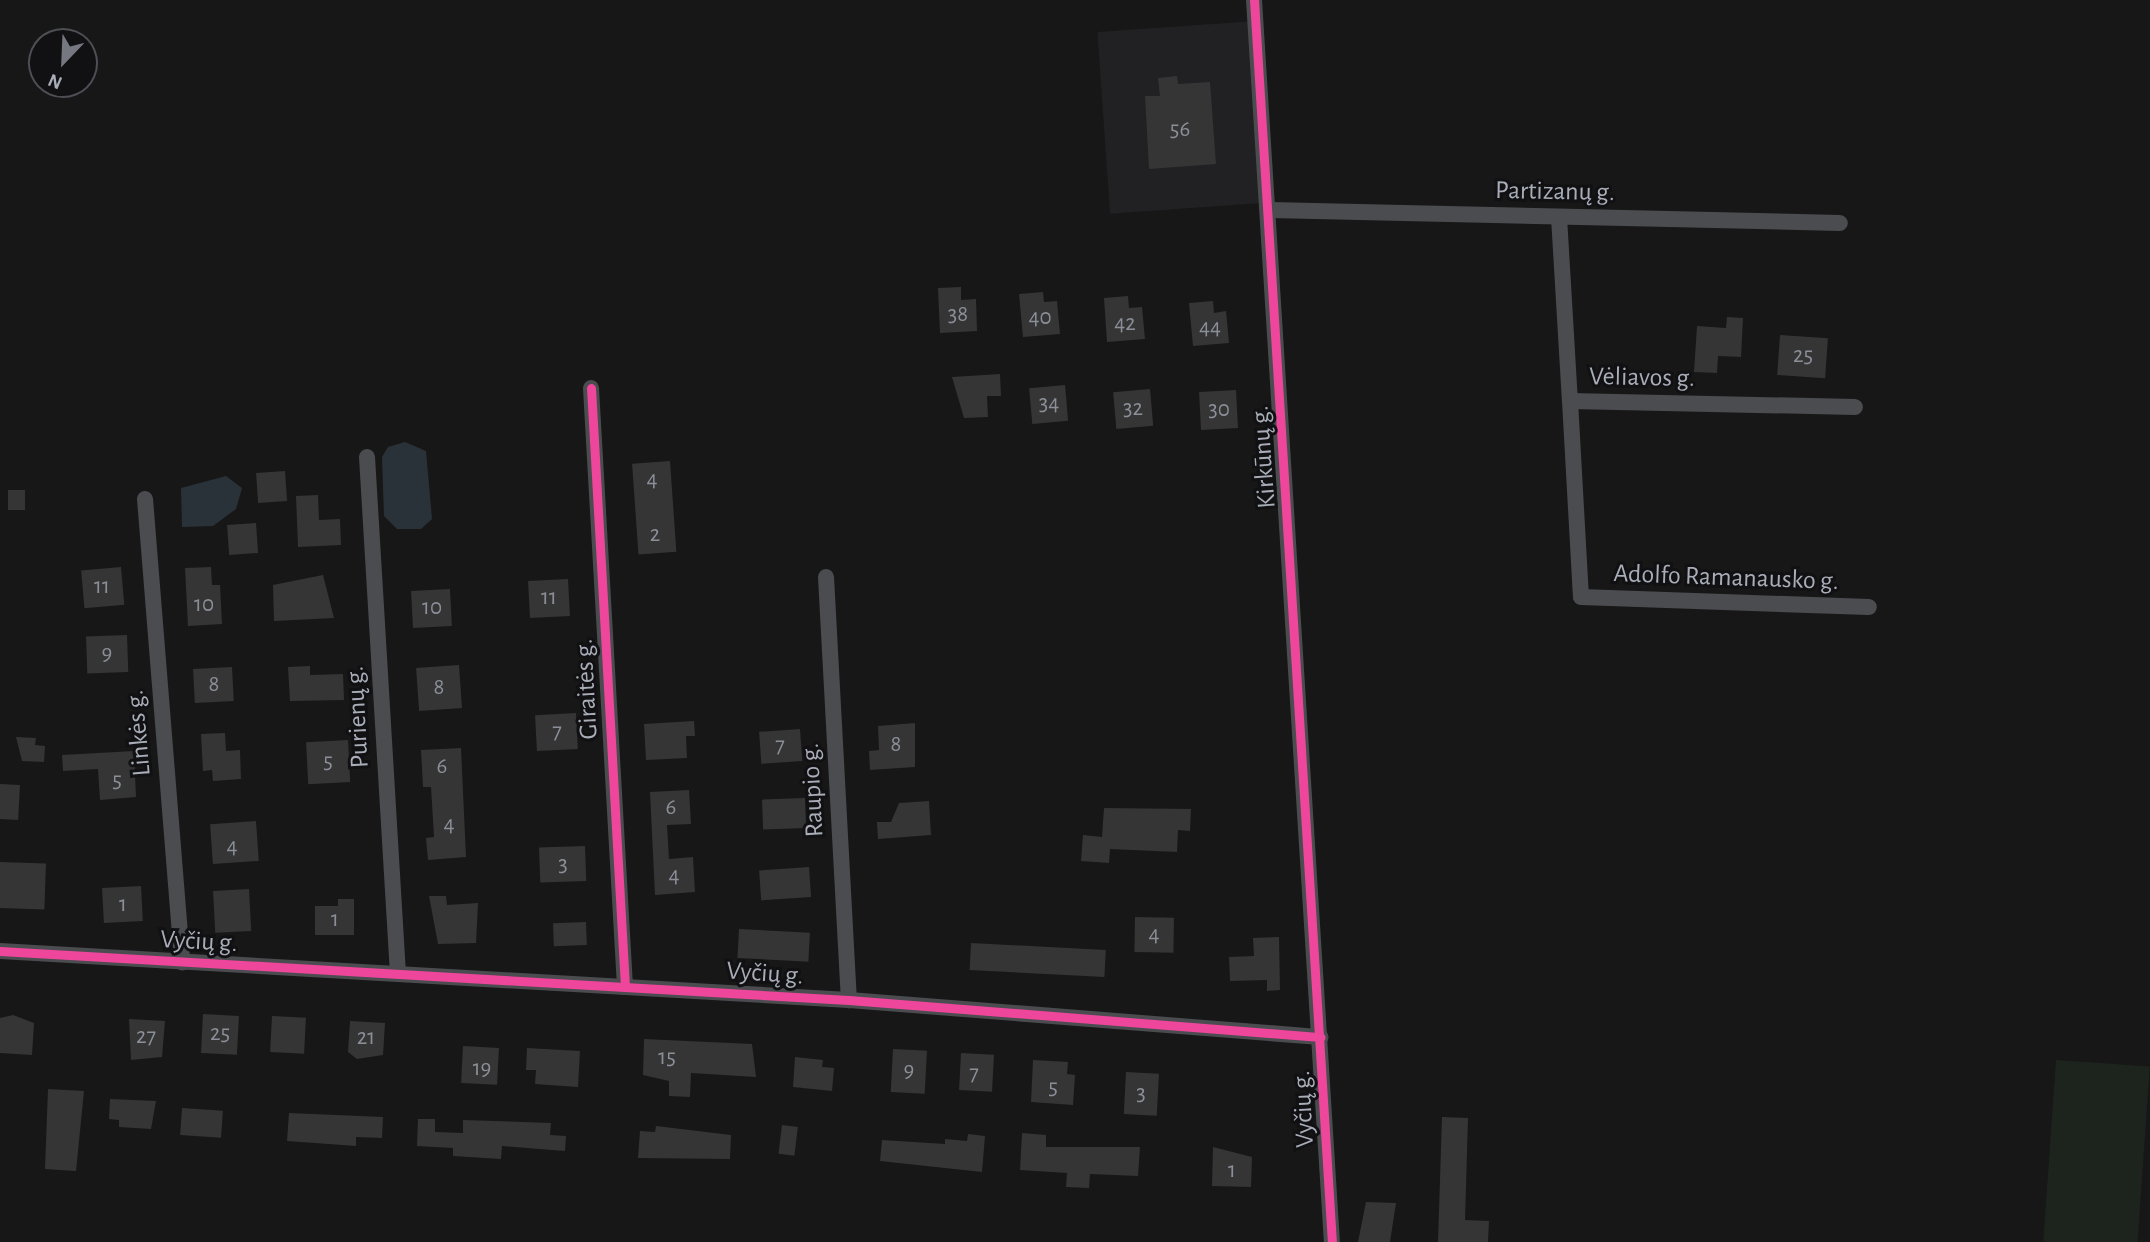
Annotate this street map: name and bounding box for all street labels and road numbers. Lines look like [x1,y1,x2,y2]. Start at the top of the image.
street label: Partizanų g. [1495,175,1615,209]
street label: Vėliavos g. [1589,361,1695,395]
street label: Kirkūnų g. [1245,404,1283,510]
street label: Adolfo Ramanausko g. [1613,558,1839,598]
street label: Giraitės g. [569,638,605,740]
street label: Purienų g. [340,665,376,769]
street label: Linkės g. [120,689,158,777]
street label: Raupio g. [795,742,831,838]
street label: Vyčių g. [160,924,238,960]
street label: Vyčių g. [725,956,805,992]
street label: Vyčių g. [1286,1070,1322,1148]

